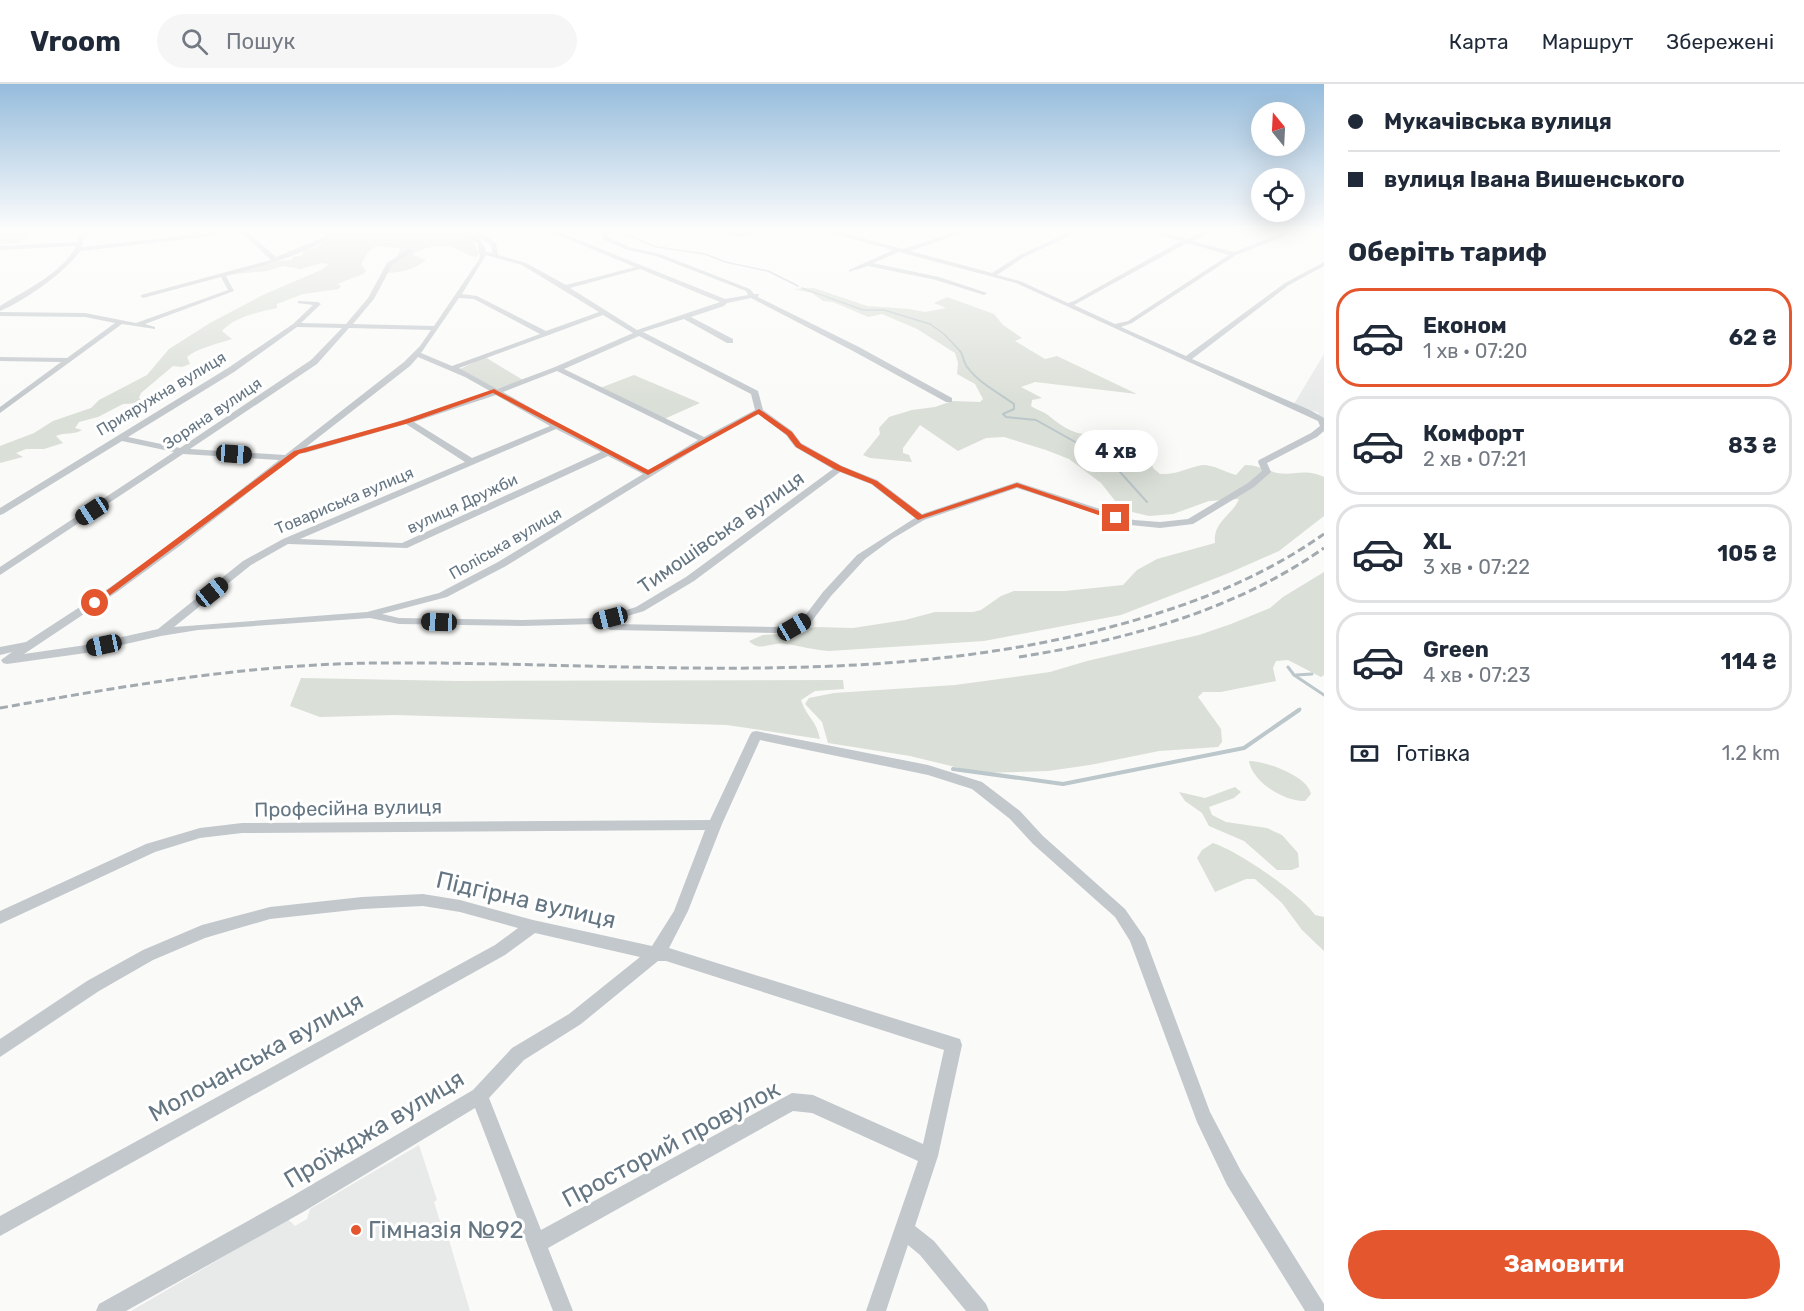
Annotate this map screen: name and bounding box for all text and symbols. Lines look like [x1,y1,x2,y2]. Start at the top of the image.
search box [157,14,577,68]
text: Vroom [30,25,121,58]
icon: search [178,25,211,58]
text: Пошук [226,28,295,55]
text: Карта [1449,29,1509,54]
text: Маршрут [1542,29,1633,54]
text: Збережені [1666,29,1774,54]
north arrow [1251,102,1305,156]
map controls [1251,102,1305,222]
text: Мукачівська вулиця [1384,108,1612,135]
text: вулиця Івана Вишенського [1384,166,1685,193]
button: locate [1251,168,1305,222]
text: Оберіть тариф [1348,236,1547,268]
icon: car [1351,311,1405,365]
text: Економ [1423,312,1507,339]
text: 62 ₴ [1729,324,1777,351]
text: 1 хв · 07:20 [1423,339,1527,363]
street label: Прияружна вулиця [93,347,229,440]
street label: Зоряна вулиця [159,373,265,453]
icon: car [1351,419,1405,473]
text: Комфорт [1423,420,1524,447]
callout: 4 хв [1074,431,1158,473]
text: 83 ₴ [1728,432,1777,459]
text: 4 хв [1095,439,1137,463]
car [215,444,253,464]
text: 2 хв · 07:21 [1423,447,1526,471]
street label: Товариська вулиця [272,463,416,538]
street label: Тимошівська вулиця [633,466,809,598]
street label: вулиця Дружби [404,469,521,537]
car [72,494,112,528]
street label: Поліська вулиця [446,504,565,583]
route end [1102,504,1129,531]
icon: car [1351,527,1405,581]
text: XL [1423,528,1451,555]
text: 105 ₴ [1717,540,1777,567]
text: 3 хв · 07:22 [1423,555,1530,579]
car [192,574,232,610]
route start [81,589,108,616]
car [590,605,630,631]
car [774,610,814,644]
car [421,612,457,632]
car [85,632,123,658]
icon: car [1351,635,1405,689]
text: Green [1423,636,1489,663]
text: 114 ₴ [1721,648,1777,675]
text: 4 хв · 07:23 [1423,663,1531,687]
icon: cash [1348,737,1381,770]
text: Готівка [1396,740,1470,767]
text: 1.2 km [1722,741,1780,765]
street label: Професійна вулиця [254,794,442,822]
street label: Підгірна вулиця [433,866,619,934]
street label: Молочанська вулиця [144,986,368,1128]
street label: Проїжджа вулиця [279,1064,469,1194]
street label: Просторий провулок [557,1075,785,1213]
place label: Гімназія №92 [368,1216,524,1244]
marker: Гімназія №92 [349,1223,363,1237]
button: Замовити [1348,1230,1780,1299]

